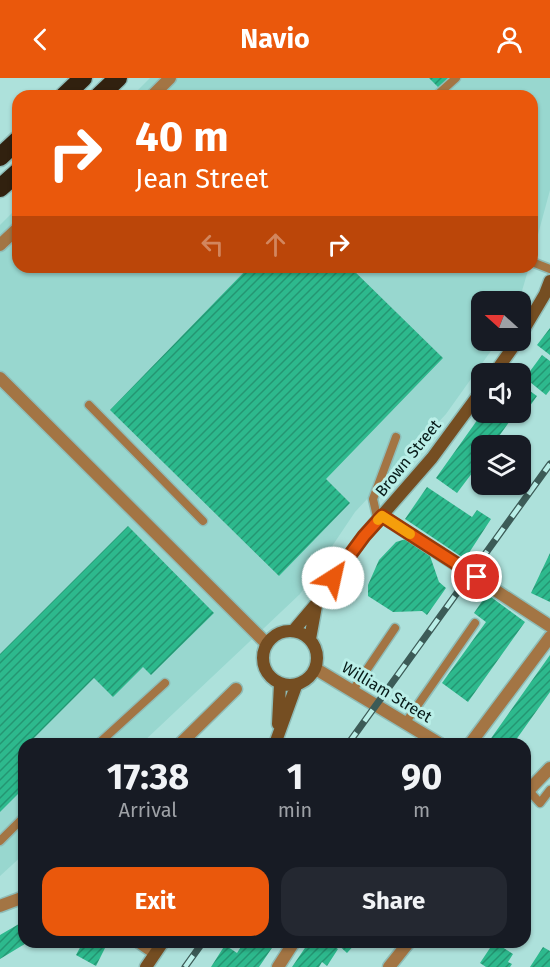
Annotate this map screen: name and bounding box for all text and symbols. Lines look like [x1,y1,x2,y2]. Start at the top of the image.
icon: back [24,23,57,56]
text: Navio [240,23,310,55]
icon: person [493,23,526,56]
text: 40 m [135,112,229,162]
icon: right [36,114,114,192]
text: Jean Street [135,163,269,195]
icon: left [196,228,229,261]
icon: ahead [259,228,292,261]
icon: right [322,228,355,261]
north arrow [471,291,531,351]
map controls [471,291,531,495]
button: sound [471,363,531,423]
street label: Brown Street [371,416,445,500]
button: layers [471,435,531,495]
position arrow [301,546,365,610]
pin [451,551,502,602]
icon: arrive [460,560,493,593]
street label: William Street [339,658,436,726]
text: 17:38 [107,755,189,799]
text: 1 [287,755,303,799]
text: 90 [401,755,442,799]
text: Arrival [119,798,177,822]
text: min [278,798,312,822]
text: m [413,798,430,822]
button: Exit [42,867,269,936]
button: Share [281,867,507,936]

